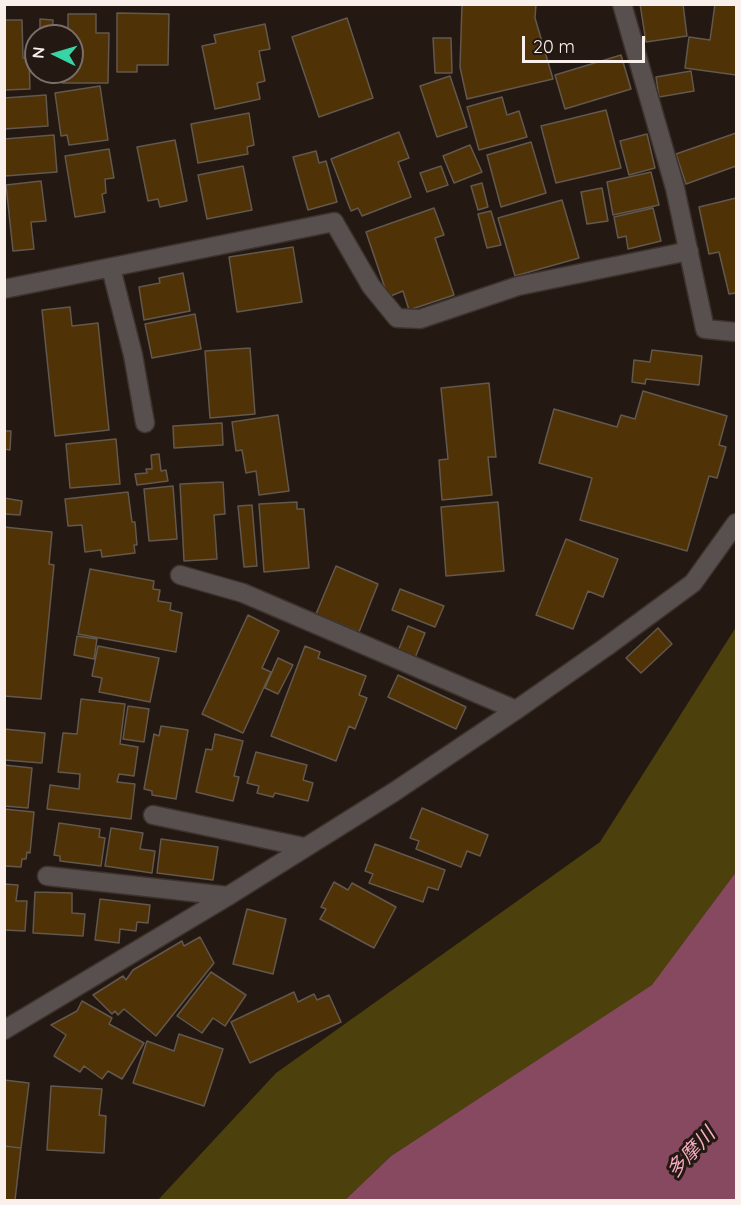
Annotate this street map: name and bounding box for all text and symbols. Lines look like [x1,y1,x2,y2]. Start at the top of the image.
north arrow [24,24,84,84]
scale bar [525,24,648,62]
text: 20 m [533,35,575,58]
text: N [28,46,49,59]
water label: 多摩川 [662,1123,720,1183]

